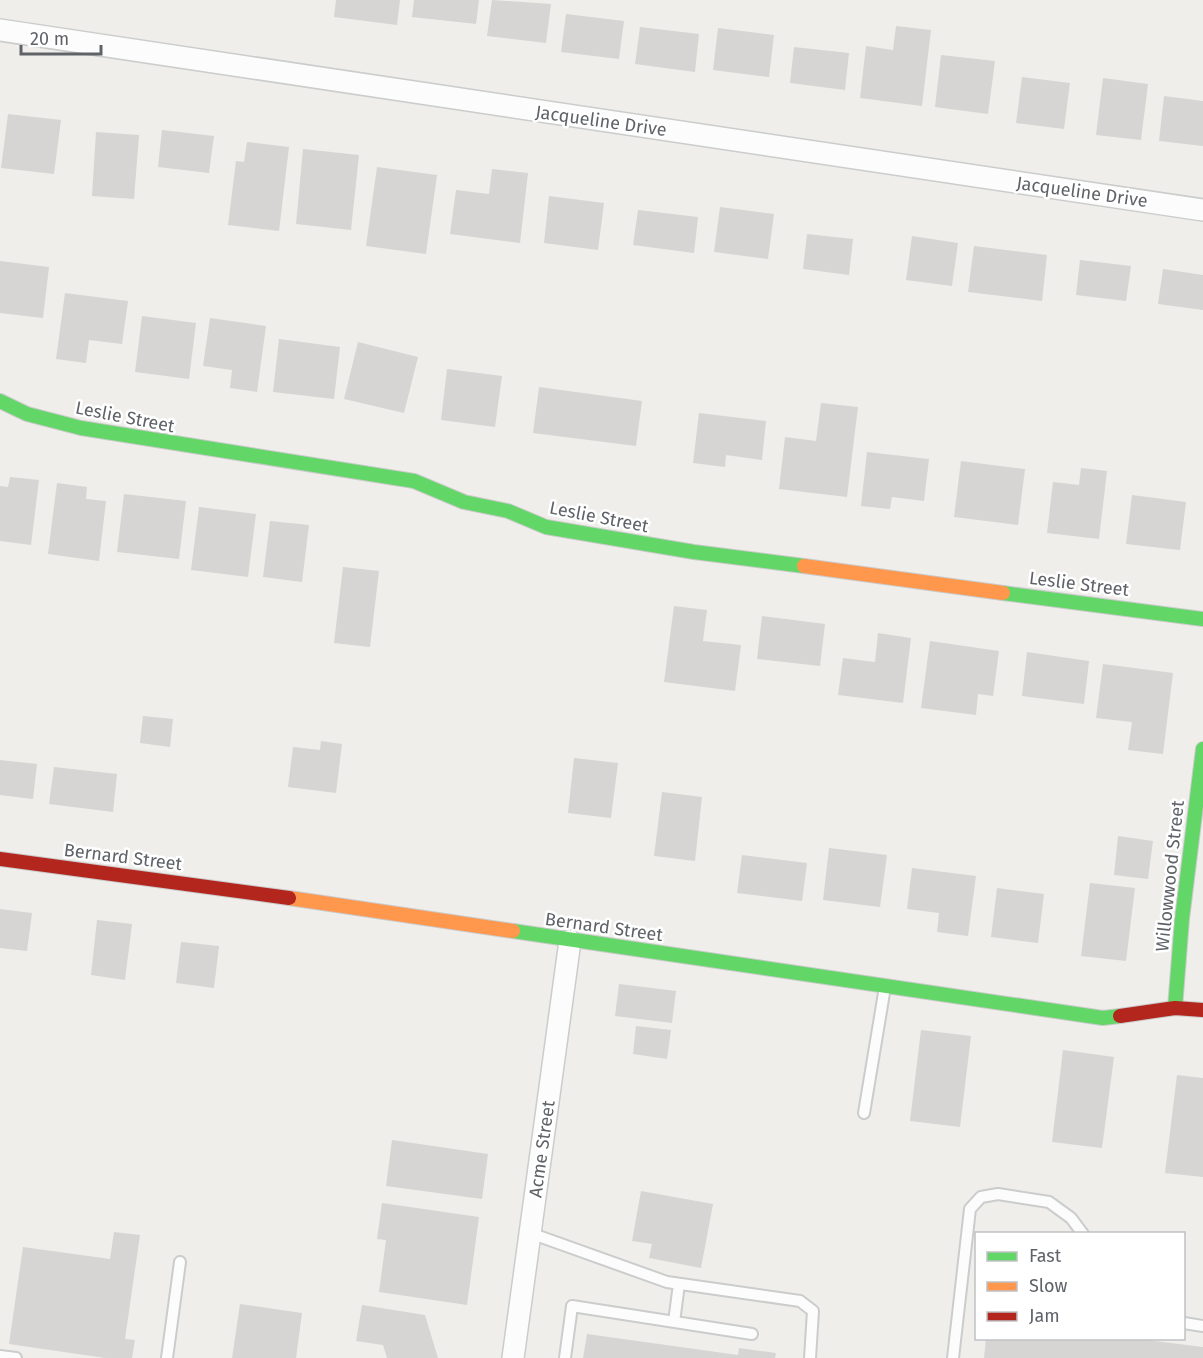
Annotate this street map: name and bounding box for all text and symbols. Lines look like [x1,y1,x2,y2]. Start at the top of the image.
scale bar [21,18,100,56]
text: 20 m [30,28,69,50]
street label: Jacqueline Drive [534,101,668,141]
street label: Jacqueline Drive [1015,172,1149,212]
street label: Leslie Street [74,397,177,437]
street label: Leslie Street [548,497,651,537]
street label: Leslie Street [1028,567,1131,601]
street label: Willowwood Street [1151,799,1189,953]
street label: Bernard Street [63,839,184,875]
street label: Bernard Street [544,908,665,946]
street label: Acme Street [524,1099,560,1199]
legend [975,1232,1185,1340]
text: Fast [1029,1245,1062,1267]
text: Slow [1029,1275,1068,1297]
text: Jam [1029,1305,1060,1327]

